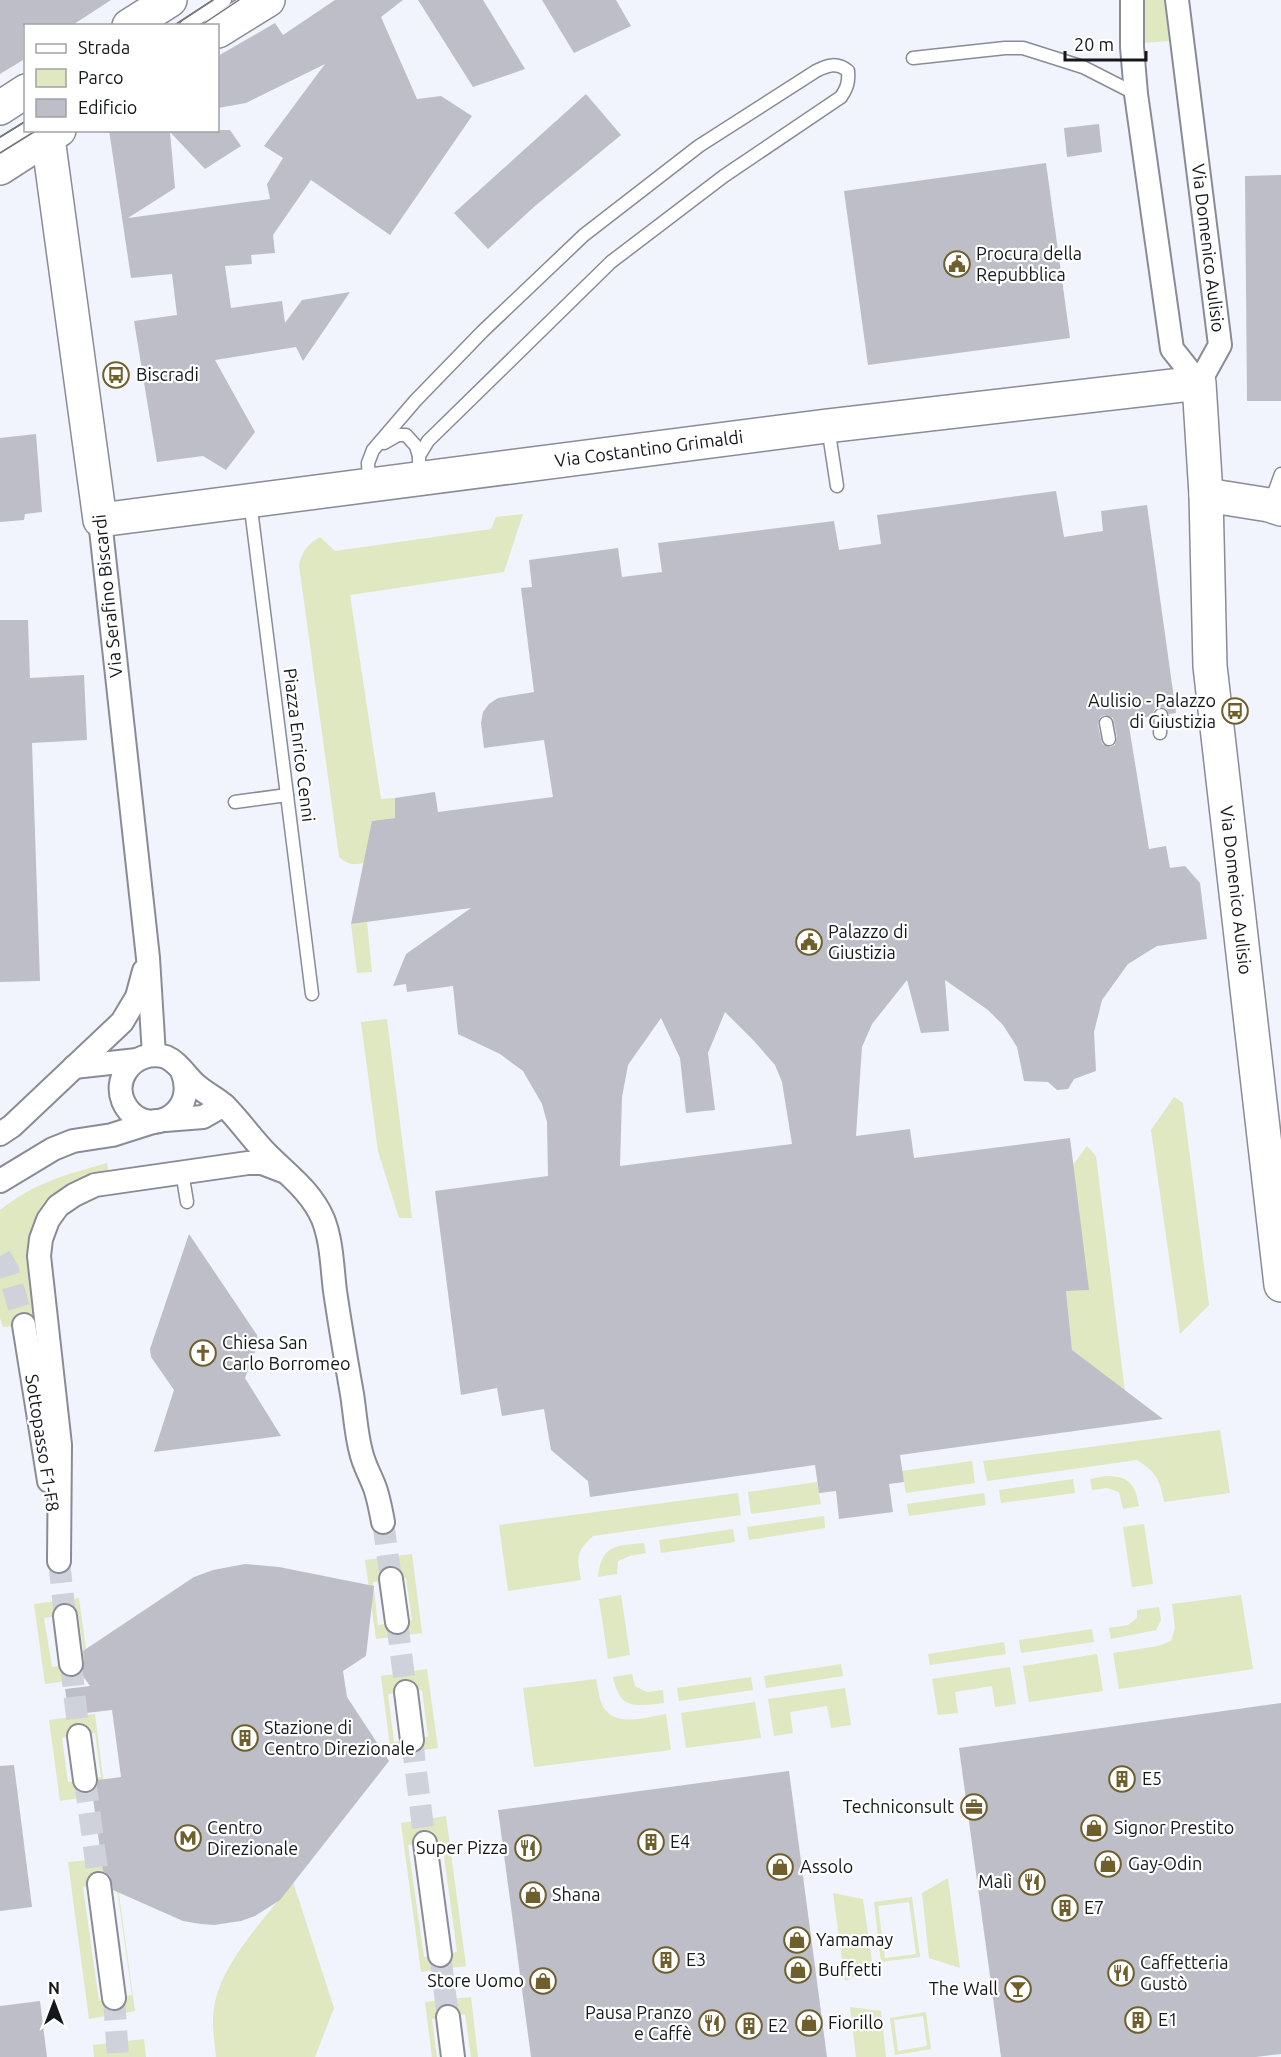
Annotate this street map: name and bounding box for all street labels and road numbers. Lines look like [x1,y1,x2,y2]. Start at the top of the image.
street label: Via Domenico Aulisio [1189,162,1229,333]
street label: Via Costantino Grimaldi [553,426,744,470]
street label: Via Serafino Biscardi [88,513,126,679]
street label: Piazza Enrico Cenni [281,667,319,823]
street label: Via Domenico Aulisio [1217,805,1256,976]
street label: Sottopasso F1-F8 [22,1373,64,1513]

